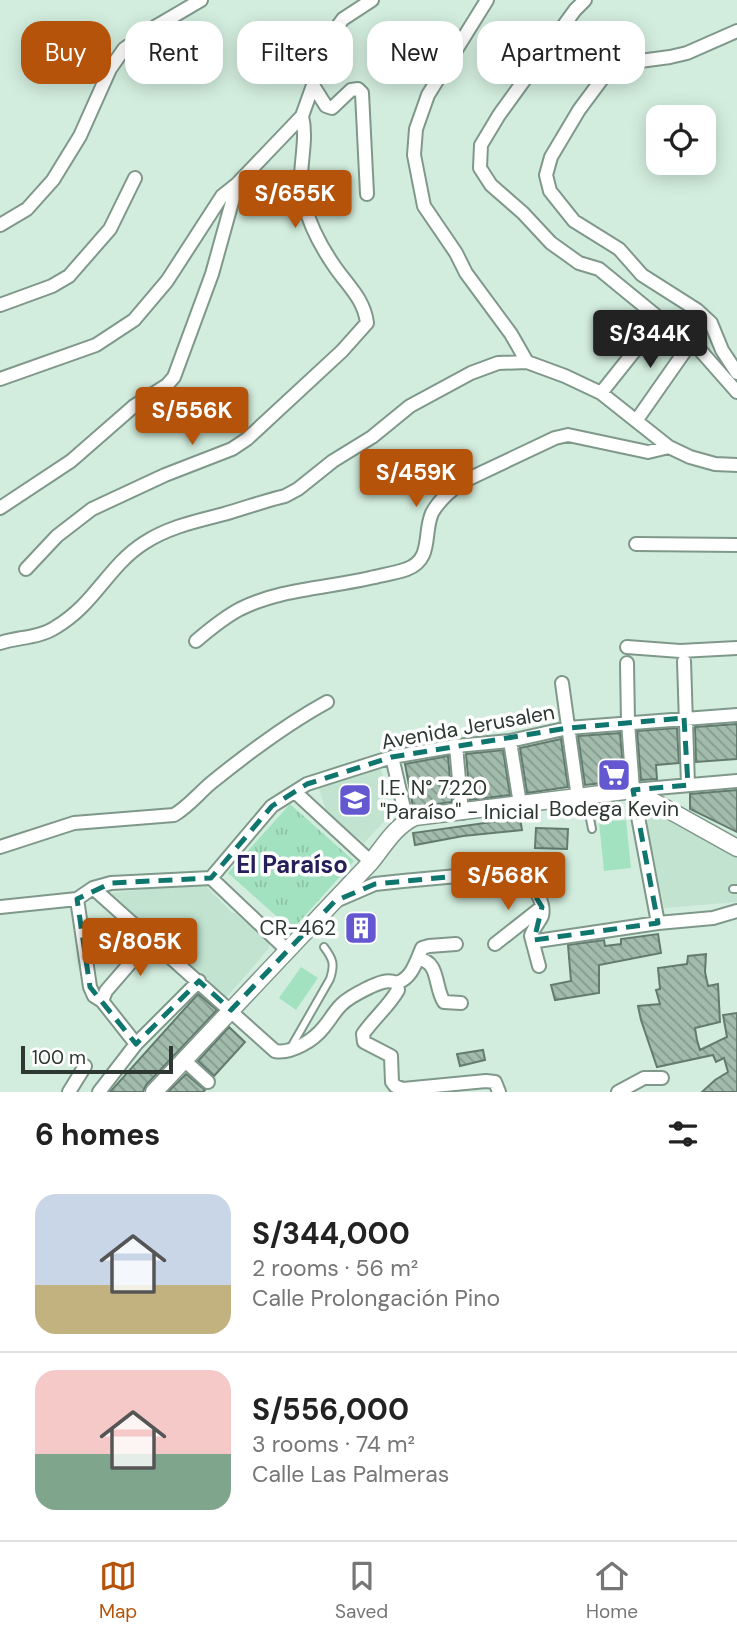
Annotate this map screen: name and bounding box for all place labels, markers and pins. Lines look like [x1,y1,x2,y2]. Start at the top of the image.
pin: S/655K [238,170,352,230]
pin: S/344K [593,310,707,370]
pin: S/556K [135,388,249,447]
pin: S/459K [359,449,473,509]
supermarket icon: Bodega Kevin [595,756,633,794]
place label: I.E. N° 7220 "Paraíso" - Inicial [380,774,539,826]
school or university icon: I.E. N° 7220 "Paraíso" - Inicial [336,781,374,819]
place label: Bodega Kevin [549,795,679,823]
pin: S/568K [451,852,565,912]
building icon: CR-462 [342,909,380,947]
place label: CR-462 [260,914,336,942]
pin: S/805K [83,918,197,978]

